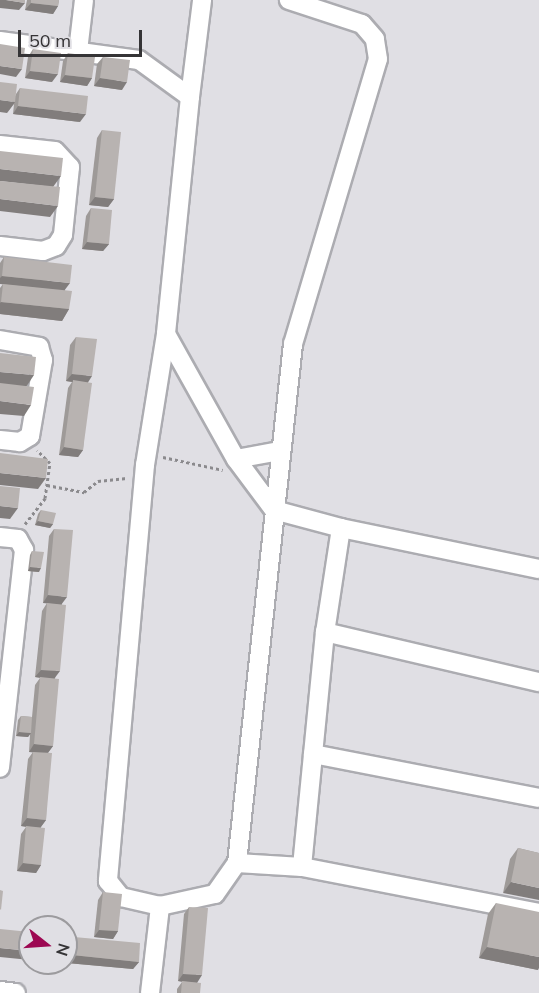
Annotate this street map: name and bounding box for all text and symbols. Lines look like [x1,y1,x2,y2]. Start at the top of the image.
scale bar [21,18,146,56]
text: 50 m [29,29,71,52]
north arrow [18,915,78,975]
text: N [52,941,75,958]

